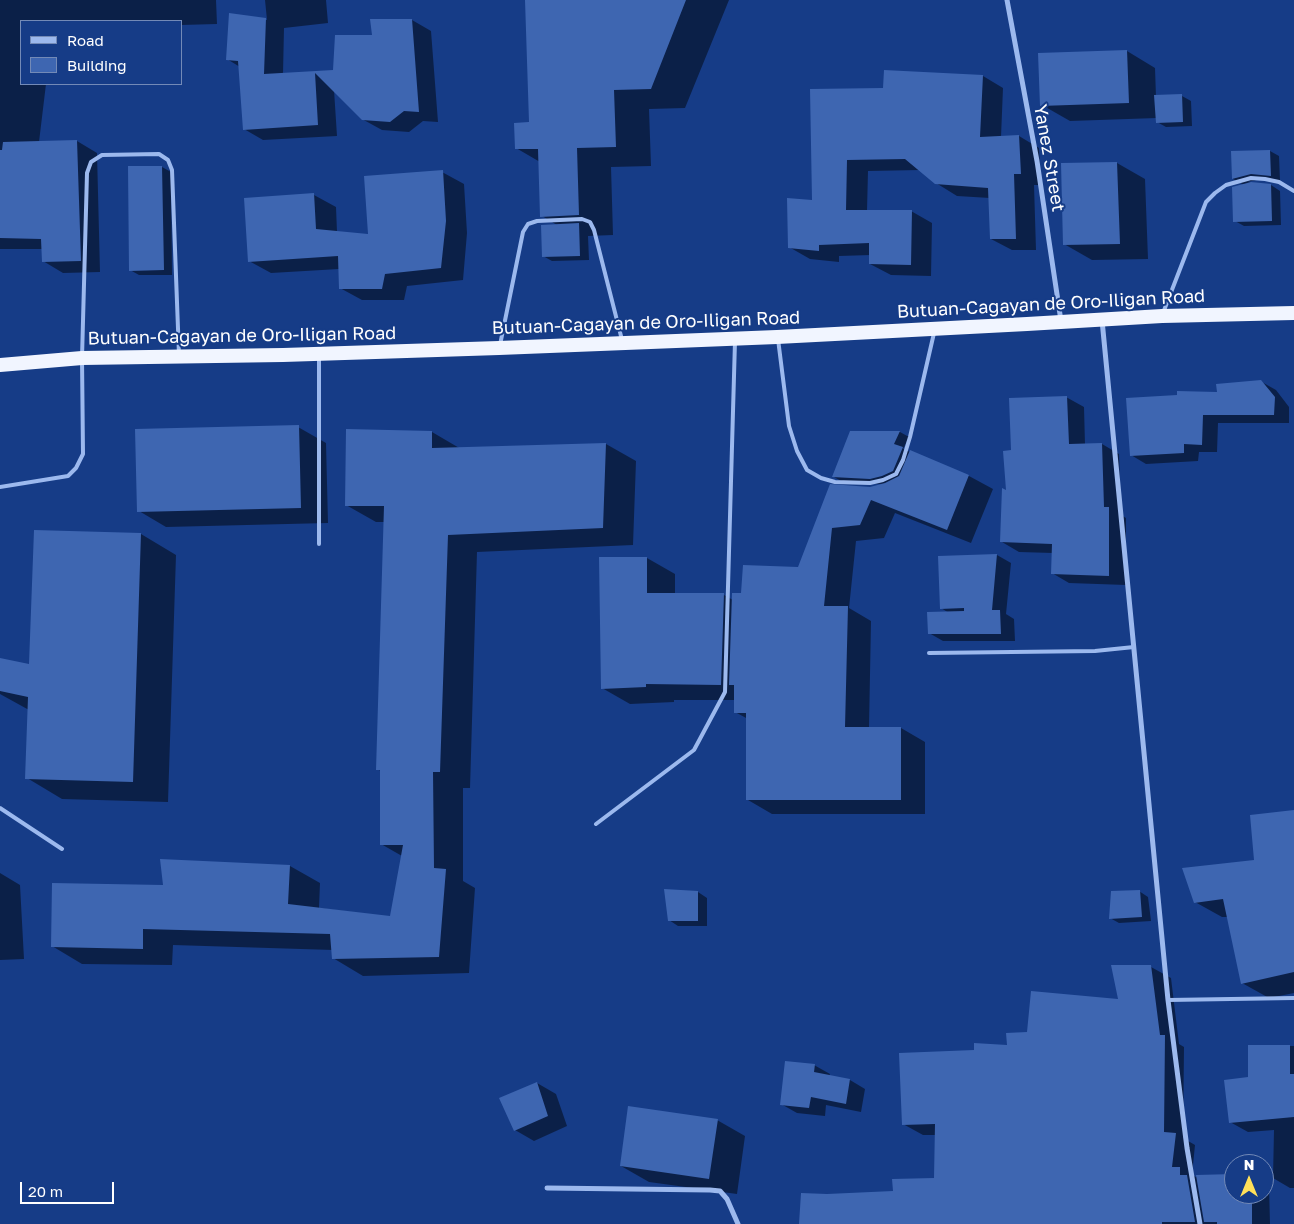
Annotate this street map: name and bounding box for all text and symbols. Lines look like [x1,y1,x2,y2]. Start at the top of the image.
legend [20,20,182,85]
text: Road [67,31,104,49]
text: Building [67,56,127,74]
street label: Yanez Street [1029,103,1069,213]
street label: Butuan-Cagayan de Oro-Iligan Road [896,285,1206,323]
street label: Butuan-Cagayan de Oro-Iligan Road [491,307,801,339]
street label: Butuan-Cagayan de Oro-Iligan Road [88,323,396,349]
north arrow [1224,1154,1274,1204]
text: N [1244,1156,1254,1173]
scale bar [22,1172,116,1204]
text: 20 m [28,1182,63,1200]

